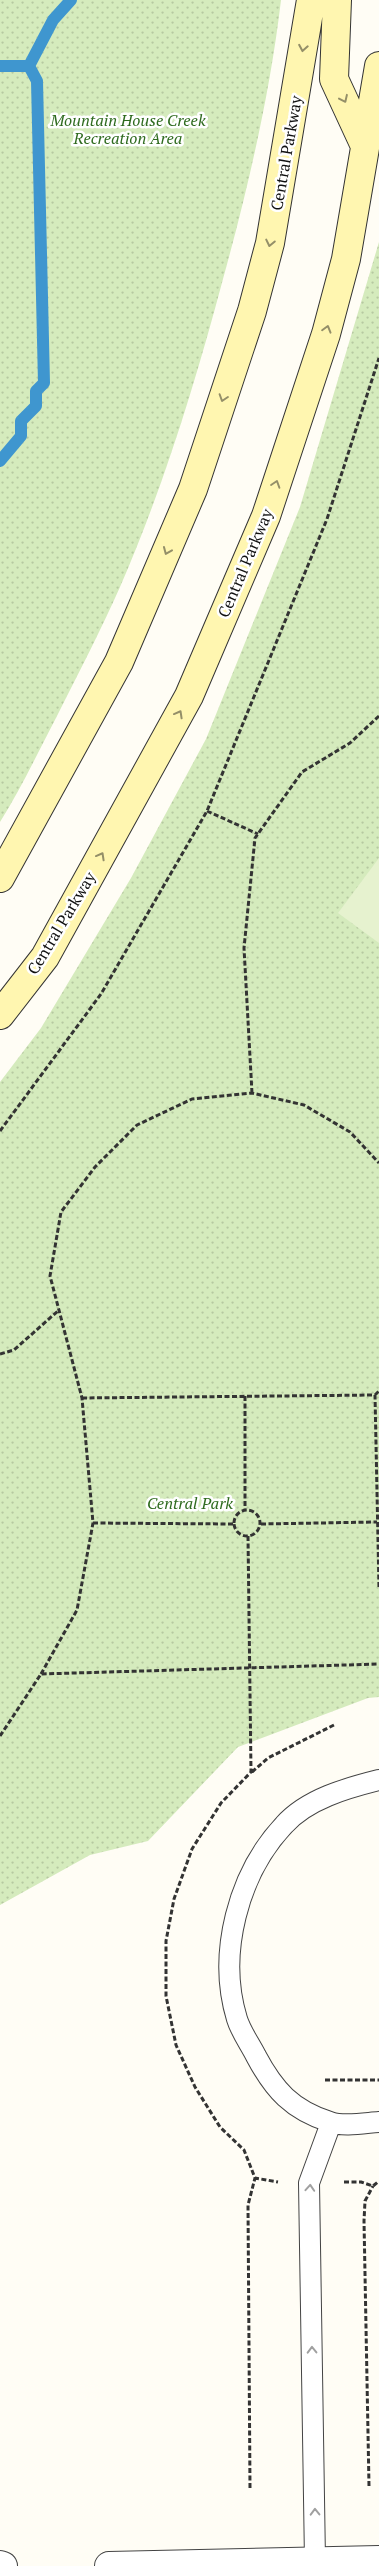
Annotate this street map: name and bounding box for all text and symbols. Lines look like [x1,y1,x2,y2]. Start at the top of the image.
one-way arrow [299,44,309,52]
street label: Central Parkway [265,93,307,212]
one-way arrow [337,94,348,103]
park label: Mountain House Creek Recreation Area [49,109,206,149]
one-way arrow [265,238,276,247]
one-way arrow [322,326,332,334]
one-way arrow [219,394,229,402]
one-way arrow [271,480,281,488]
street label: Central Parkway [212,504,278,621]
one-way arrow [162,546,172,554]
one-way arrow [173,710,183,719]
one-way arrow [94,852,104,861]
street label: Central Parkway [22,867,101,978]
park label: Central Park [147,1492,233,1514]
one-way arrow [304,2183,315,2191]
one-way arrow [307,2346,317,2354]
one-way arrow [309,2508,320,2516]

